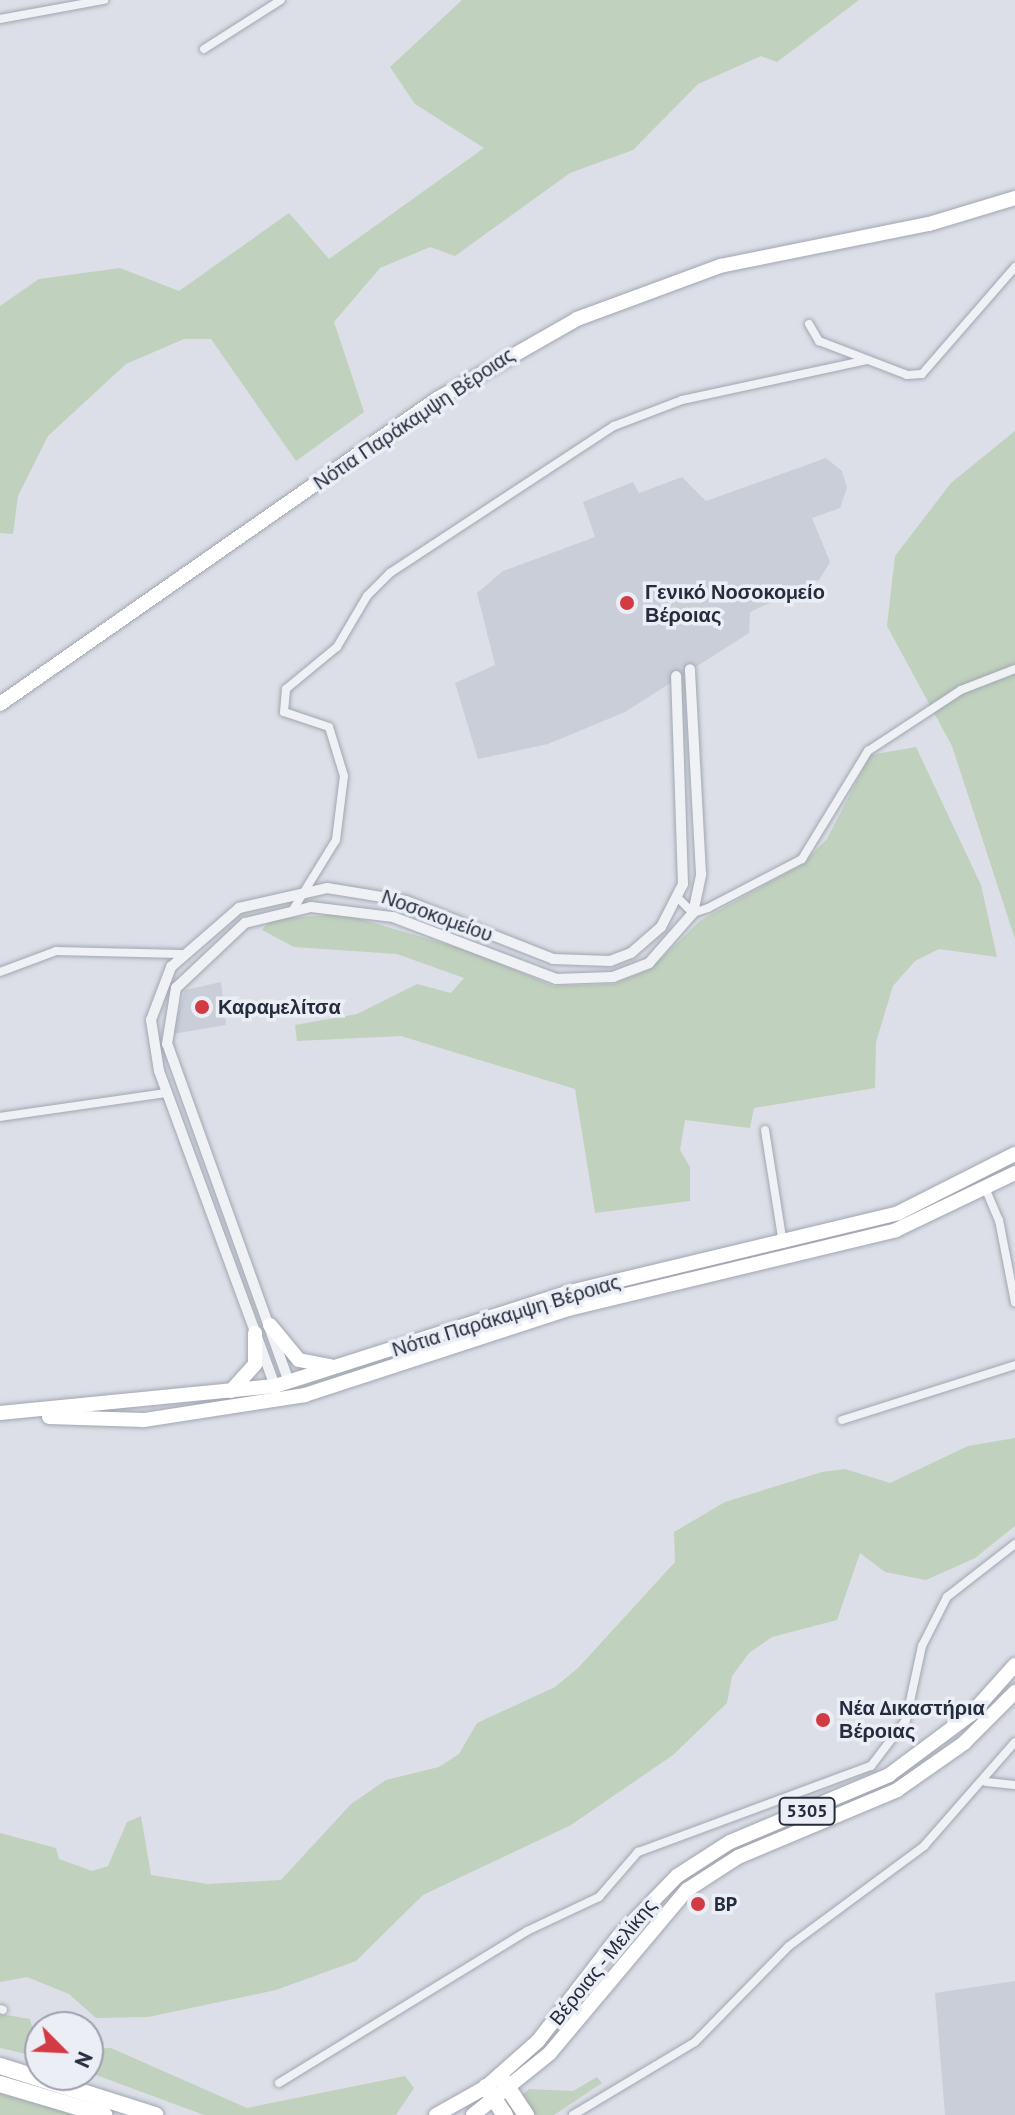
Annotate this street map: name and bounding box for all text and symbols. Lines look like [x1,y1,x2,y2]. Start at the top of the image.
street label: Νότια Παράκαμψη Βέροιας [309,343,519,495]
place label: Γενικό Νοσοκομείο Βέροιας [645,580,825,627]
marker: Γενικό Νοσοκομείο Βέροιας [616,592,638,614]
street label: Νοσοκομείου [378,885,496,947]
place label: Καραμελίτσα [218,995,341,1019]
marker: Καραμελίτσα [193,998,211,1016]
street label: Νότια Παράκαμψη Βέροιας [389,1270,623,1362]
place label: Νέα Δικαστήρια Βέροιας [839,1696,985,1743]
marker: Νέα Δικαστήρια Βέροιας [814,1711,832,1729]
road number: 5305 [777,1797,837,1825]
place label: BP [714,1892,737,1916]
street label: Βέροιας - Μελίκης [544,1893,662,2031]
marker: BP [689,1895,707,1913]
north arrow [24,2011,104,2091]
text: N [68,2048,100,2072]

